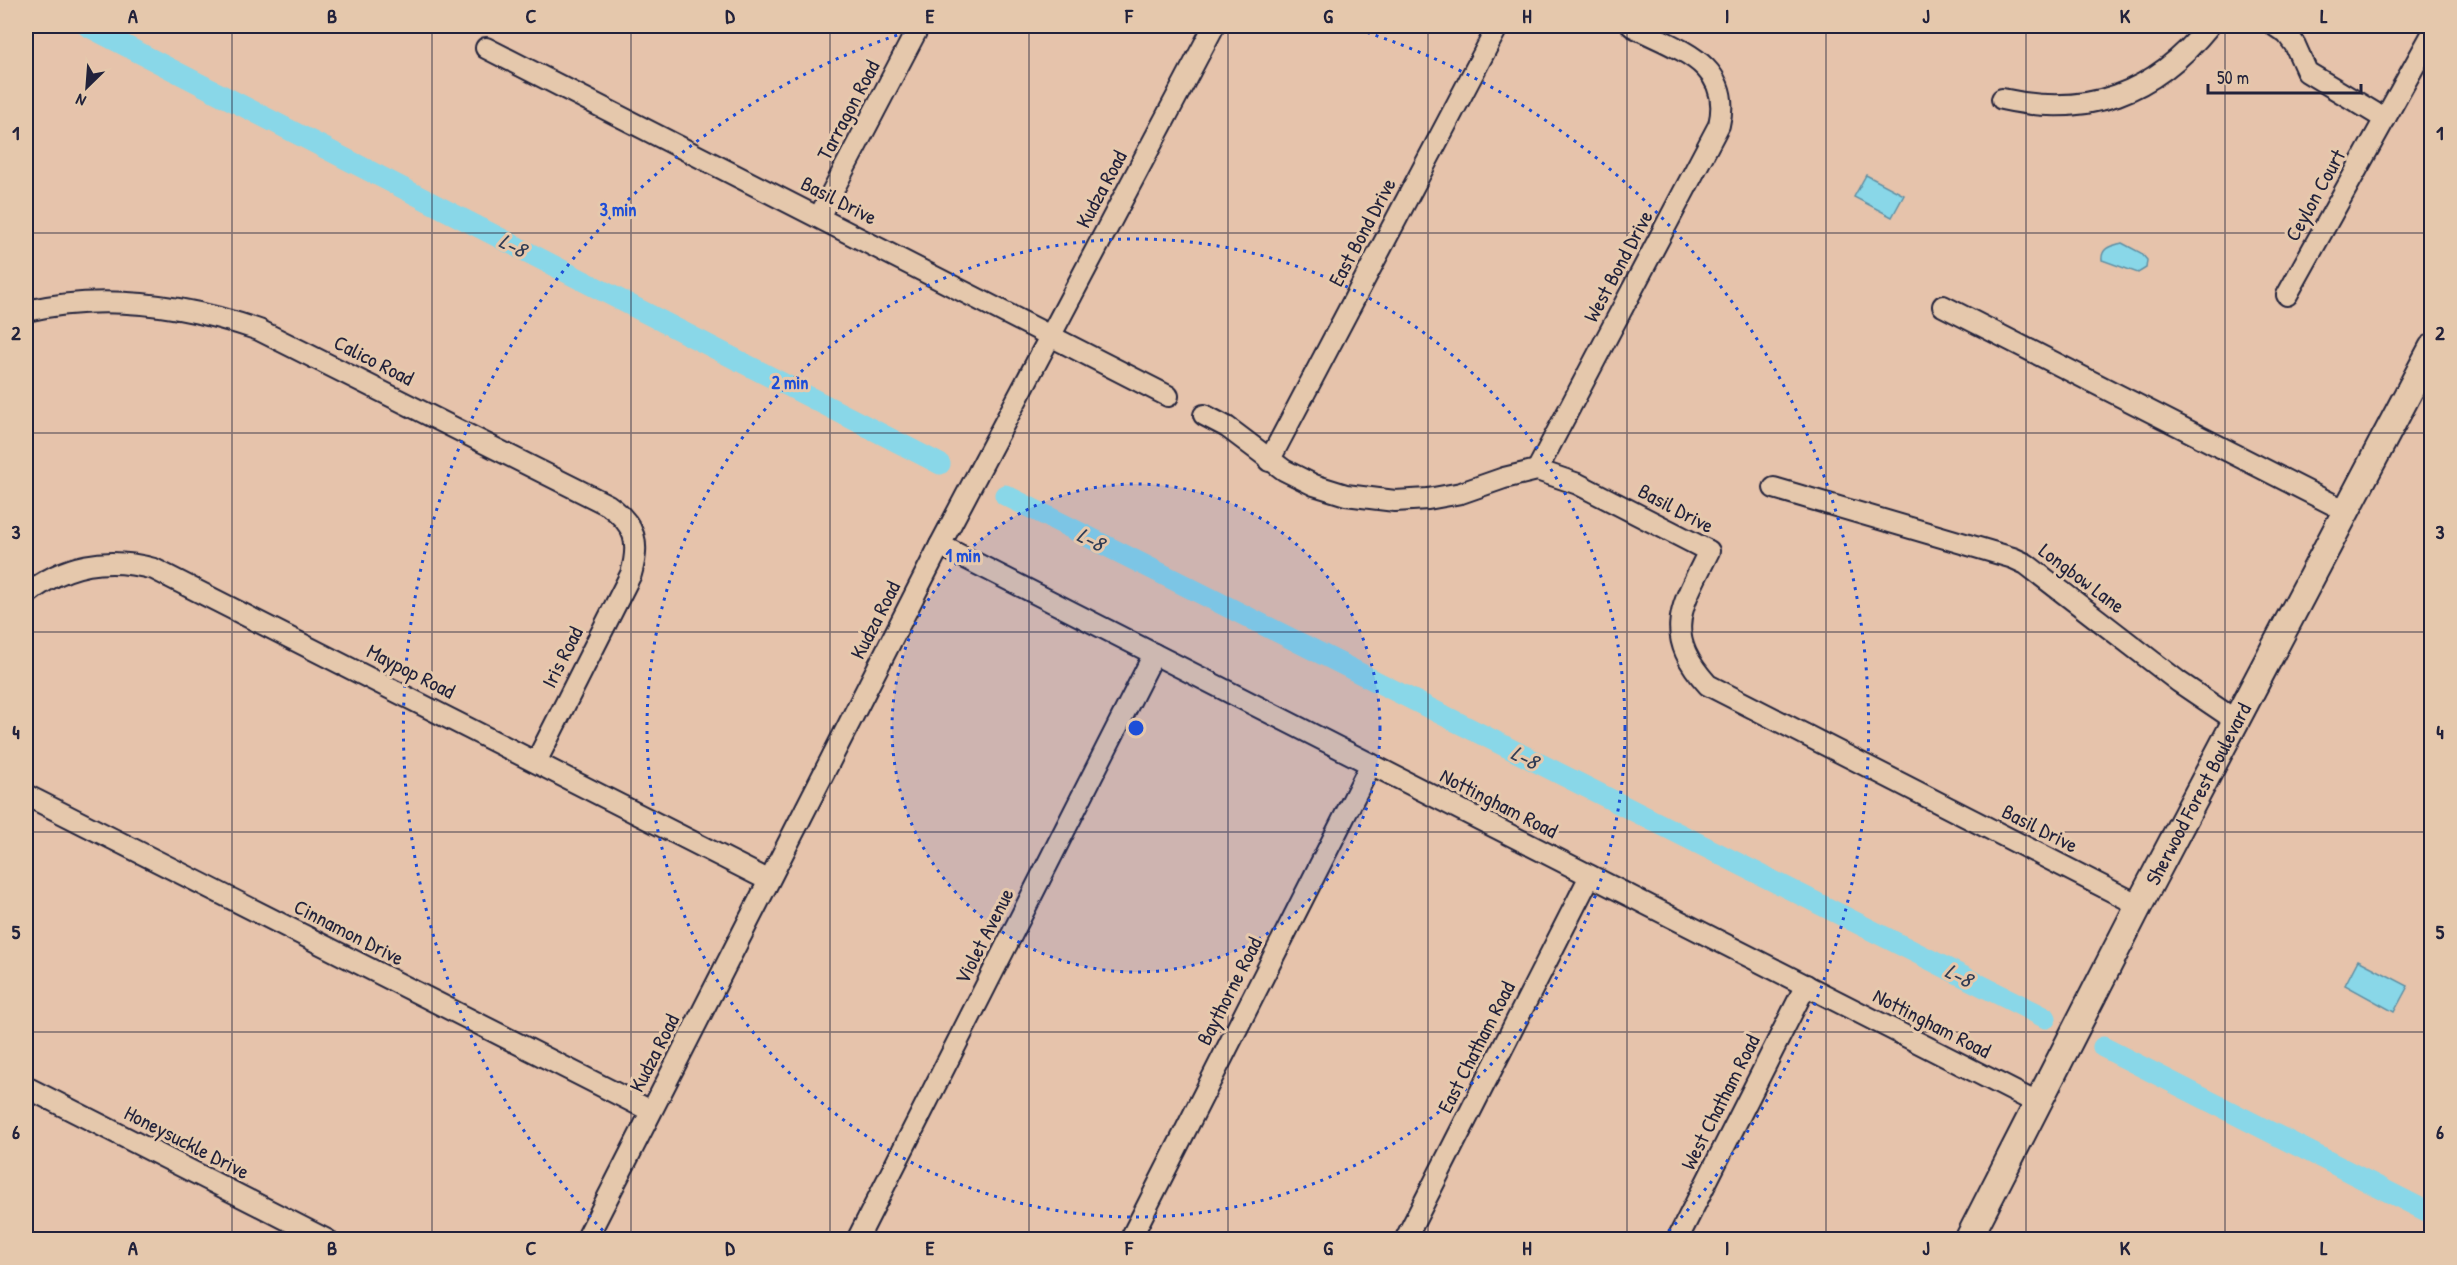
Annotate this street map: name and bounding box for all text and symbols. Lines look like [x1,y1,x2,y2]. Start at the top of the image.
text: A [128,2,138,29]
text: B [327,2,337,29]
text: C [526,2,537,29]
text: D [725,2,735,29]
text: E [926,2,935,29]
text: F [1124,2,1134,29]
text: G [1323,2,1333,29]
text: H [1522,2,1532,29]
text: I [1725,2,1729,29]
text: J [1922,2,1930,29]
text: K [2120,2,2131,29]
text: L [2320,2,2328,29]
street label: Tarragon Road [810,55,886,165]
north arrow [57,57,117,117]
scale bar [2208,57,2361,95]
text: 50 m [2217,65,2249,90]
text: N [72,89,89,112]
text: 1 [12,119,20,146]
text: 1 [2436,119,2444,146]
street label: Ceylon Court [2278,143,2352,246]
street label: Kudza Road [1068,145,1134,233]
street label: Basil Drive [796,169,882,231]
street label: East Bond Drive [1321,173,1403,291]
text: 3 min [600,197,636,222]
street label: West Bond Drive [1576,205,1660,327]
water label: L-8 [494,226,534,266]
text: 2 [11,319,21,346]
text: 2 [2435,319,2445,346]
street label: Calico Road [329,328,419,392]
text: 2 min [772,370,808,395]
street label: Basil Drive [1633,476,1719,540]
text: 3 [12,518,21,545]
text: 3 [2436,518,2445,545]
water label: L-8 [1072,520,1112,560]
street label: Longbow Lane [2033,536,2131,620]
text: 1 min [945,543,981,568]
street label: Kudza Road [843,576,907,664]
street label: Iris Road [534,621,590,693]
street label: Maypop Road [362,636,460,706]
street label: Sherwood Forest Boulevard [2138,697,2257,890]
text: 4 [12,718,20,745]
centre of rings [1126,718,1146,738]
text: 4 [2436,718,2444,745]
water label: L-8 [1506,738,1546,778]
street label: Nottingham Road [1435,761,1563,845]
street label: Basil Drive [1997,797,2083,859]
street label: Violet Avenue [947,883,1021,989]
street label: Cinnamon Drive [289,892,409,972]
text: 5 [12,918,21,945]
text: 5 [2436,918,2445,945]
street label: Baythorne Road [1189,932,1269,1050]
water label: L-8 [1940,956,1980,996]
street label: East Chatham Road [1430,976,1522,1118]
street label: Nottingham Road [1868,981,1996,1065]
street label: Kudza Road [622,1009,686,1097]
street label: West Chatham Road [1674,1030,1766,1174]
street label: Honeysuckle Drive [120,1098,254,1186]
text: 6 [12,1118,20,1145]
text: 6 [2436,1118,2444,1145]
text: A [128,1234,138,1261]
text: B [327,1234,337,1261]
text: C [526,1234,537,1261]
text: D [725,1234,735,1261]
text: E [926,1234,935,1261]
text: F [1124,1234,1134,1261]
text: G [1323,1234,1333,1261]
text: H [1522,1234,1532,1261]
text: I [1725,1234,1729,1261]
text: J [1922,1234,1930,1261]
text: K [2120,1234,2131,1261]
text: L [2320,1234,2328,1261]

